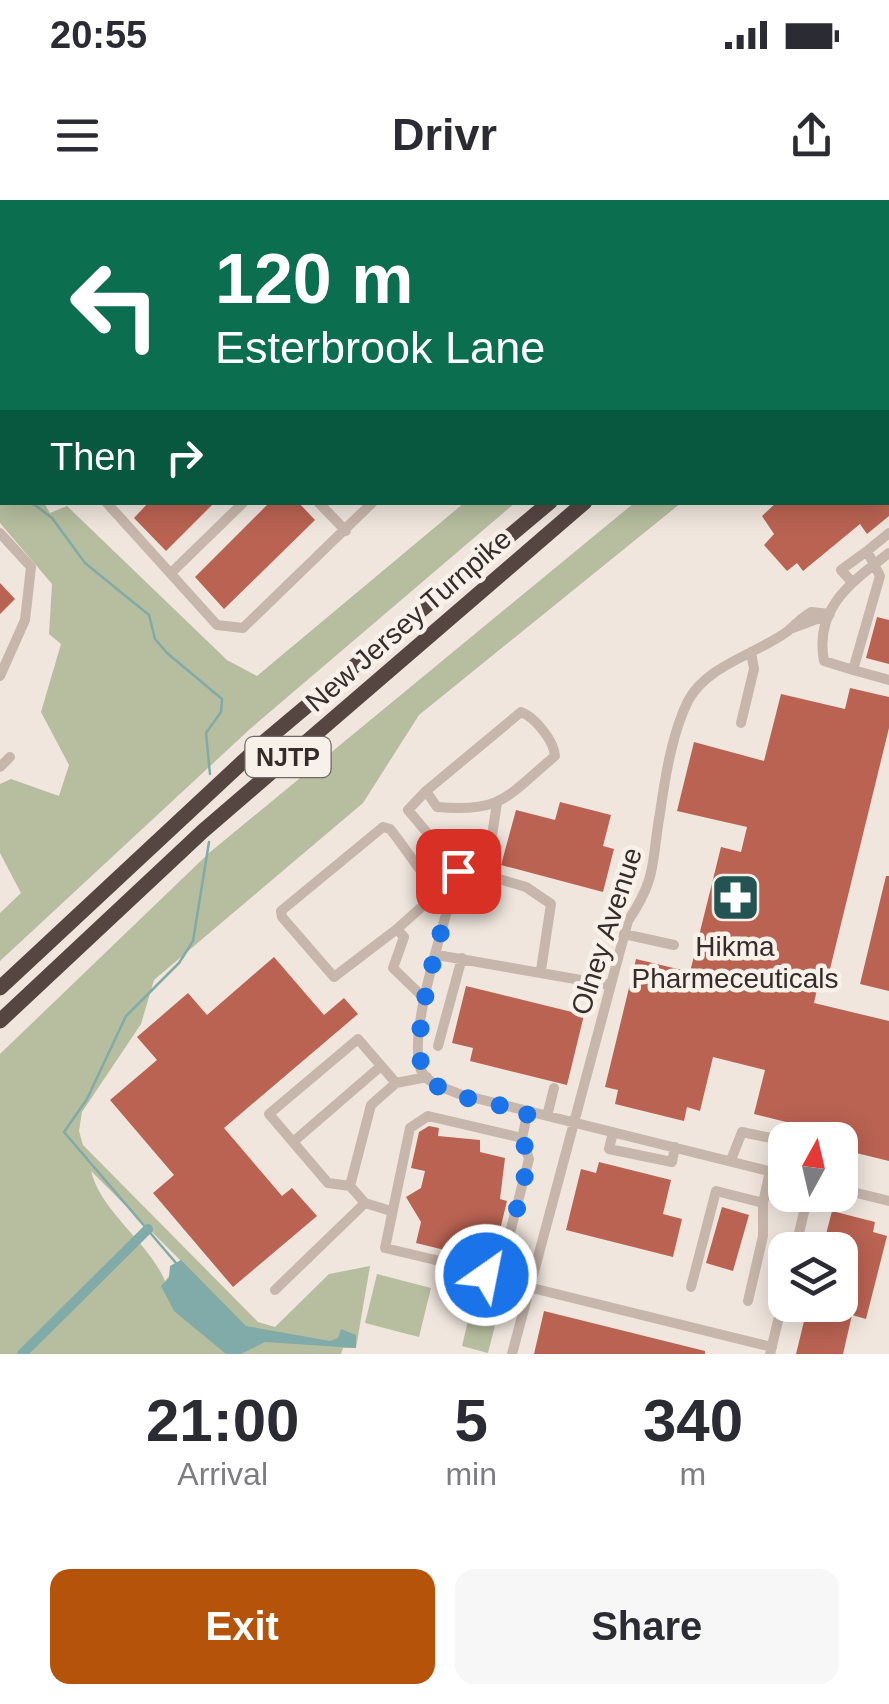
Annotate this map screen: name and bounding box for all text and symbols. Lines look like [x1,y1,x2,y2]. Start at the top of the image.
text: 20:55 [50,14,147,56]
icon: menu [50,108,105,163]
icon: share [784,108,839,163]
text: Drivr [392,109,497,160]
icon: left [50,240,180,370]
text: 120 m [215,240,413,318]
text: Esterbrook Lane [215,322,545,373]
icon: right [157,430,212,485]
text: Then [50,436,137,478]
street label: New Jersey Turnpike [300,523,517,718]
road number: NJTP [246,737,330,777]
pin [416,829,501,914]
icon: arrive [431,844,486,899]
street label: Olney Avenue [565,844,648,1019]
pharmacy icon: Hikma Pharmeceuticals [709,872,761,924]
place label: Hikma Pharmeceuticals [632,931,838,994]
north arrow [768,1122,858,1212]
map controls [768,1122,858,1322]
position arrow [434,1223,538,1327]
button: layers [768,1232,858,1322]
text: 21:00 [146,1387,299,1454]
text: 5 [454,1387,488,1454]
text: 340 [643,1387,743,1454]
text: Arrival [177,1456,268,1492]
text: min [445,1456,497,1492]
text: m [680,1456,706,1492]
button: Exit [50,1569,435,1684]
button: Share [455,1569,839,1684]

